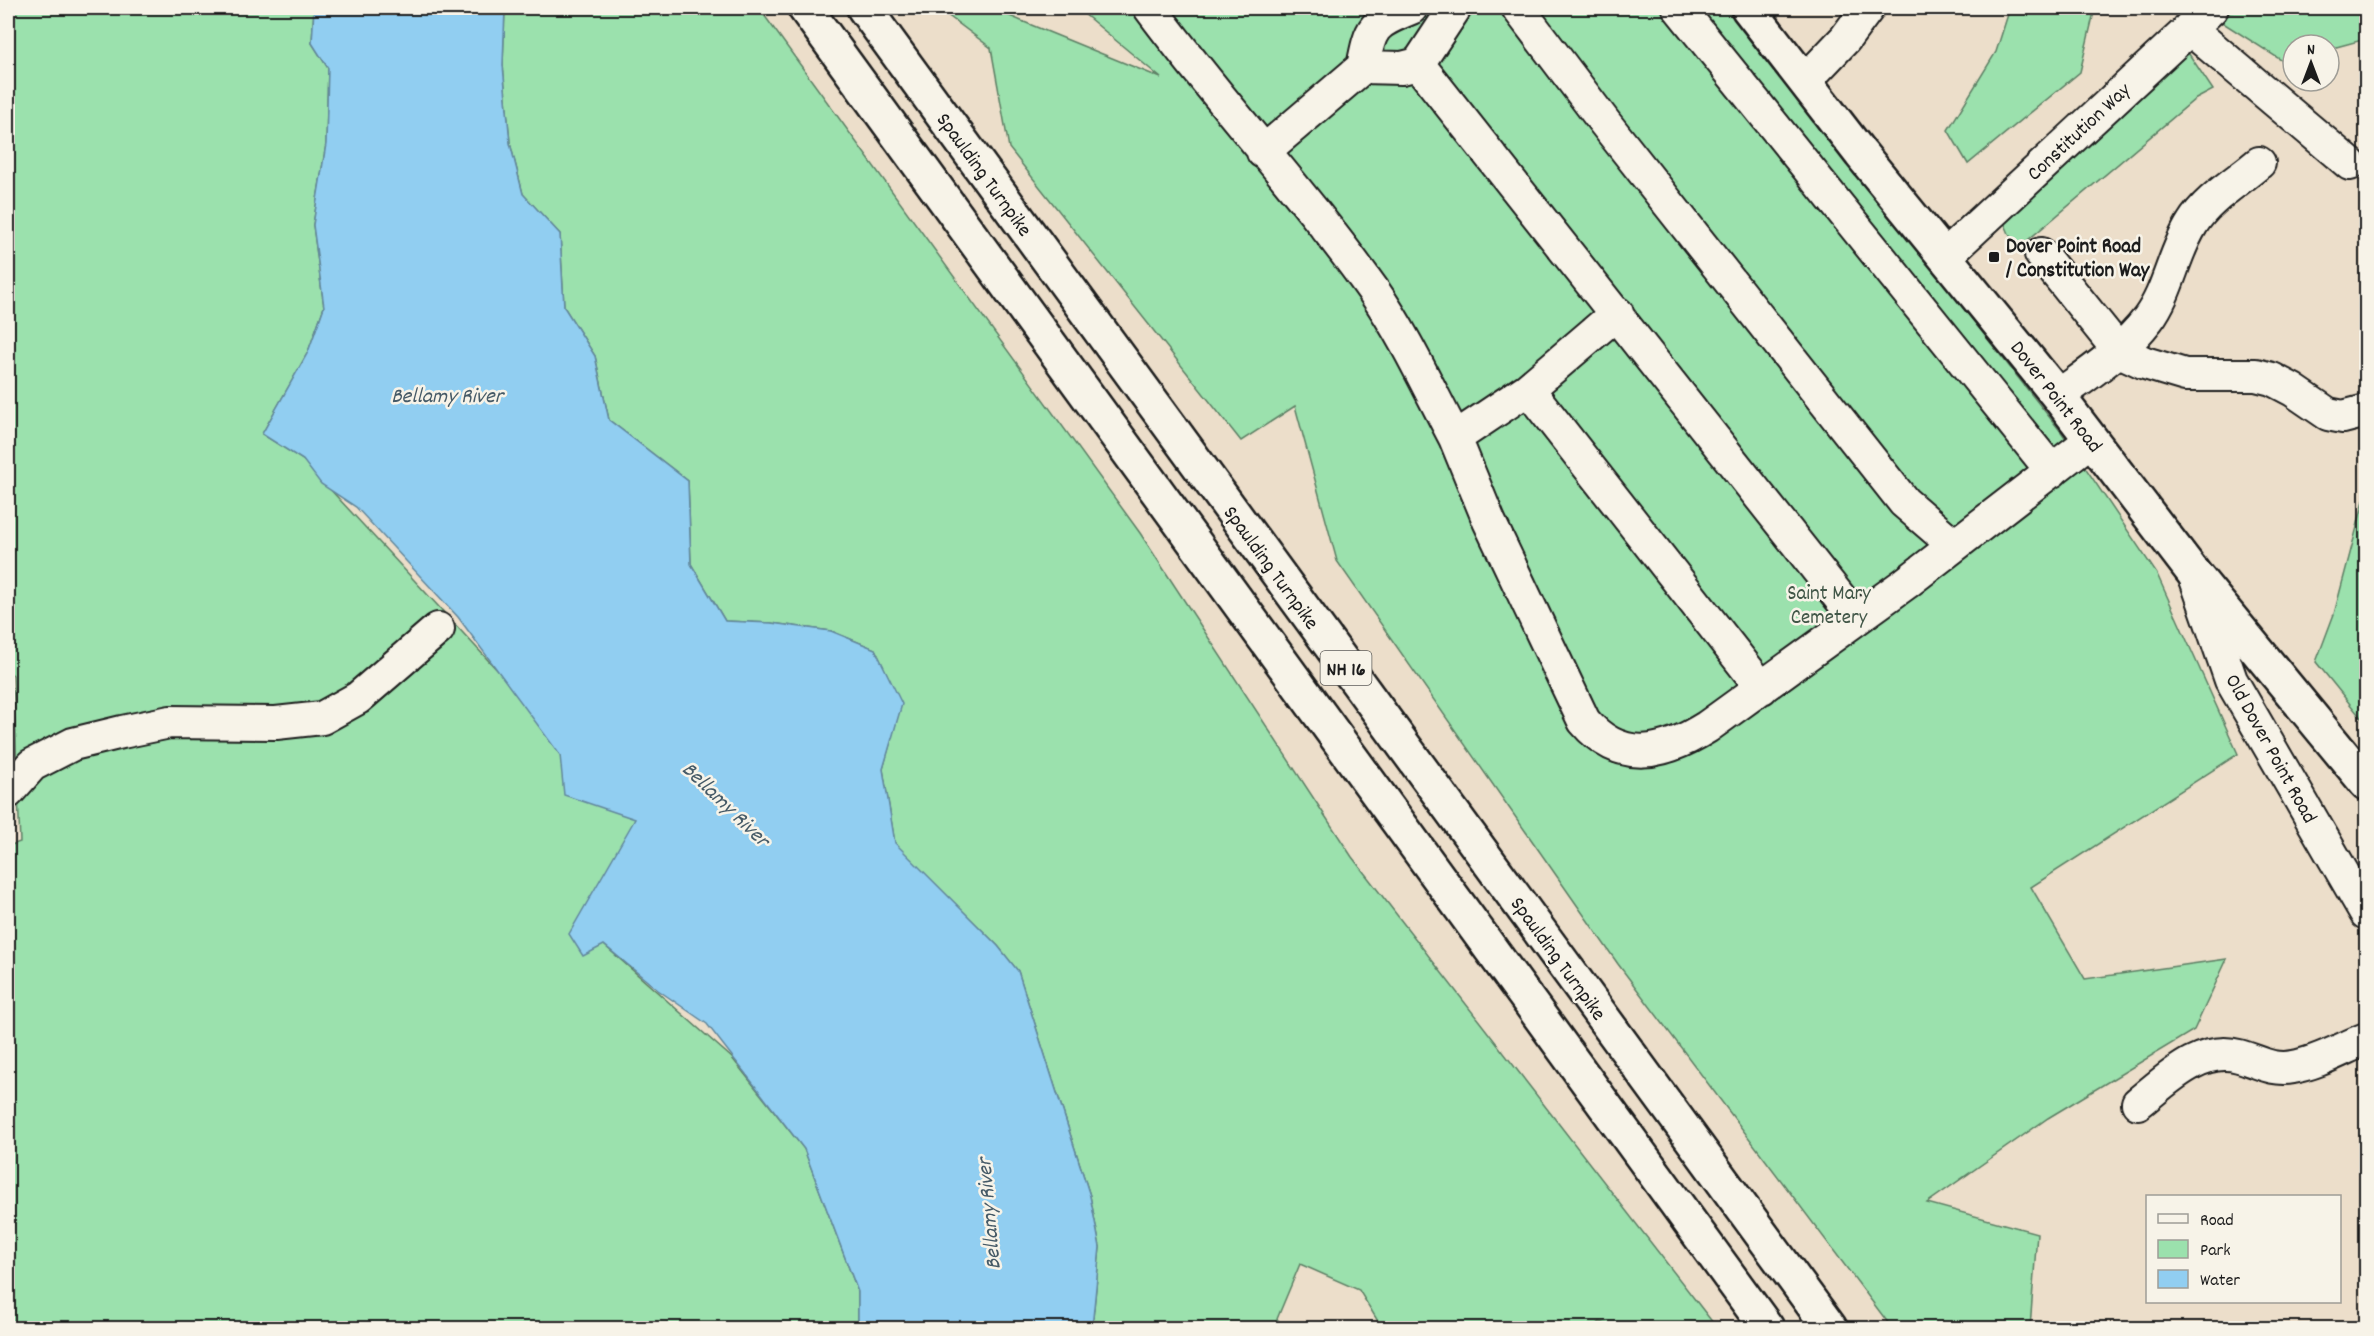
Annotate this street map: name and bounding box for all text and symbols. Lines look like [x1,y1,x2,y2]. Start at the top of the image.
north arrow [2281,33,2341,93]
text: N [2307,39,2315,62]
street label: Constitution Way [2021,77,2139,189]
street label: Spaulding Turnpike [927,108,1038,244]
place label: Dover Point Road / Constitution Way [2005,233,2151,287]
marker: Dover Point Road / Constitution Way [1987,250,2001,264]
street label: Dover Point Road [2001,335,2108,460]
water label: Bellamy River [391,382,506,413]
street label: Spaulding Turnpike [1214,501,1325,637]
park label: Saint Mary Cemetery [1787,580,1871,634]
road number: NH 16 [1320,651,1372,685]
street label: Old Dover Point Road [2216,669,2323,830]
water label: Bellamy River [674,756,778,857]
street label: Spaulding Turnpike [1501,892,1612,1028]
water label: Bellamy River [970,1154,1011,1271]
legend [2146,1195,2341,1303]
text: Road [2200,1209,2234,1234]
text: Park [2200,1239,2231,1264]
text: Water [2200,1269,2240,1294]

